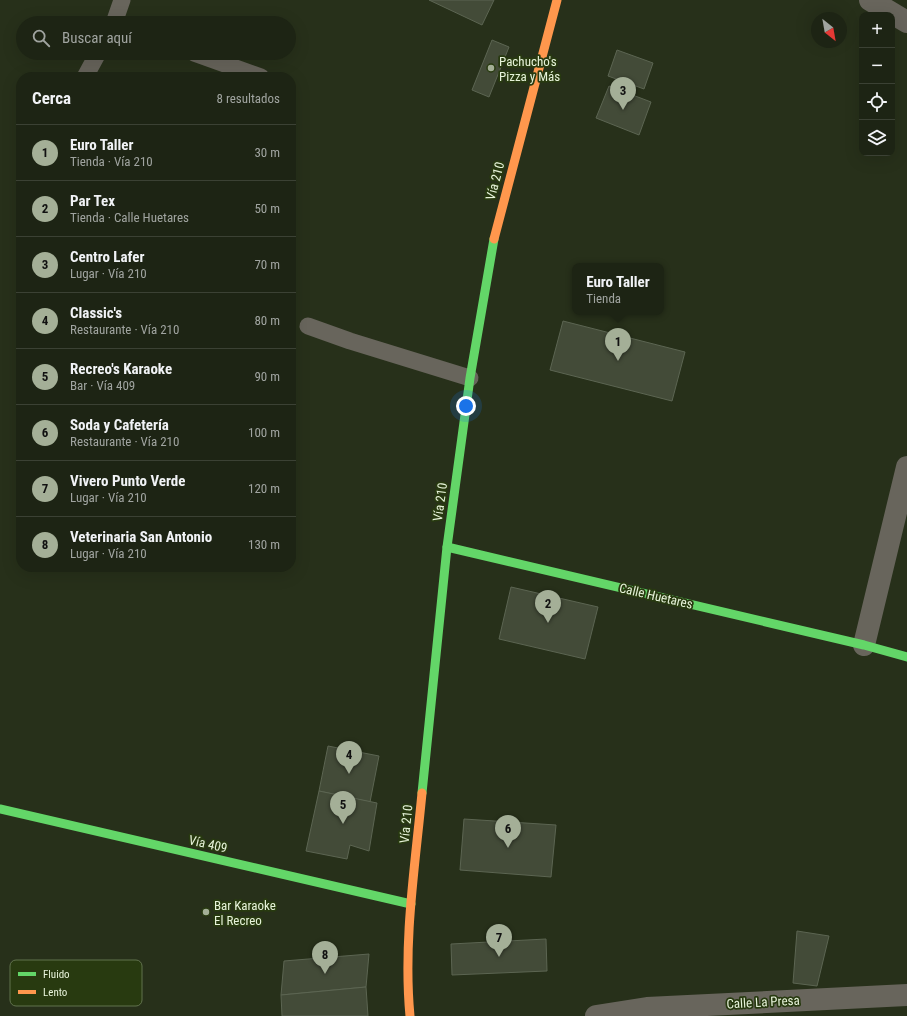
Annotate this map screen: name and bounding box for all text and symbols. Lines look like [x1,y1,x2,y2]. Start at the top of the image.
north arrow [811,12,847,48]
map controls [859,12,895,156]
button: + [859,12,895,48]
search box [16,16,296,60]
icon: search [30,27,52,49]
text: Buscar aquí [62,29,132,47]
button: − [859,48,895,84]
place label: Pachucho's Pizza y Más [499,54,560,84]
marker: Pachucho's Pizza y Más [486,63,496,73]
pin: 3 [610,77,636,110]
button: locate [859,84,895,120]
text: Cerca [32,88,71,108]
text: 8 resultados [216,91,280,106]
button: layers [859,120,895,156]
text: Euro Taller [70,136,134,154]
text: 1 [42,145,48,160]
text: 30 m [254,145,280,160]
text: Tienda · Vía 210 [70,154,153,169]
street label: Vía 210 [483,160,507,202]
text: Par Tex [70,192,115,210]
text: 2 [42,201,48,216]
text: 50 m [254,201,280,216]
text: Tienda · Calle Huetares [70,210,189,225]
text: Centro Lafer [70,248,144,266]
text: 3 [42,257,48,272]
text: 70 m [254,257,280,272]
popup [572,263,664,315]
text: Lugar · Vía 210 [70,266,147,281]
text: Euro Taller [586,273,650,291]
text: Tienda [586,291,621,306]
text: Classic's [70,304,122,322]
text: 4 [42,313,48,328]
text: 80 m [254,313,280,328]
text: Restaurante · Vía 210 [70,322,179,337]
pin: 1 [605,328,631,361]
text: Recreo's Karaoke [70,360,172,378]
text: 5 [42,369,48,384]
text: 90 m [254,369,280,384]
text: Bar · Vía 409 [70,378,135,393]
your location [456,396,476,416]
text: Soda y Cafetería [70,416,169,434]
text: 6 [42,425,48,440]
text: 100 m [248,425,280,440]
text: Restaurante · Vía 210 [70,434,179,449]
text: Vivero Punto Verde [70,472,185,490]
text: 7 [42,481,48,496]
text: 120 m [248,481,280,496]
street label: Vía 210 [430,482,450,522]
text: Lugar · Vía 210 [70,490,147,505]
text: Veterinaria San Antonio [70,528,212,546]
text: 8 [42,537,48,552]
text: 130 m [248,537,280,552]
text: Lugar · Vía 210 [70,546,147,561]
street label: Calle Huetares [618,580,694,612]
pin: 2 [535,590,561,623]
pin: 4 [336,741,362,774]
pin: 5 [330,791,356,824]
street label: Vía 210 [397,804,415,844]
pin: 6 [495,815,521,848]
street label: Vía 409 [187,832,229,856]
place label: Bar Karaoke El Recreo [214,898,276,928]
marker: Bar Karaoke El Recreo [201,907,211,917]
pin: 7 [486,924,512,957]
pin: 8 [312,941,338,974]
legend [10,960,142,1006]
text: Fluido [43,968,70,981]
text: Lento [43,986,68,999]
street label: Calle La Presa [726,993,800,1011]

